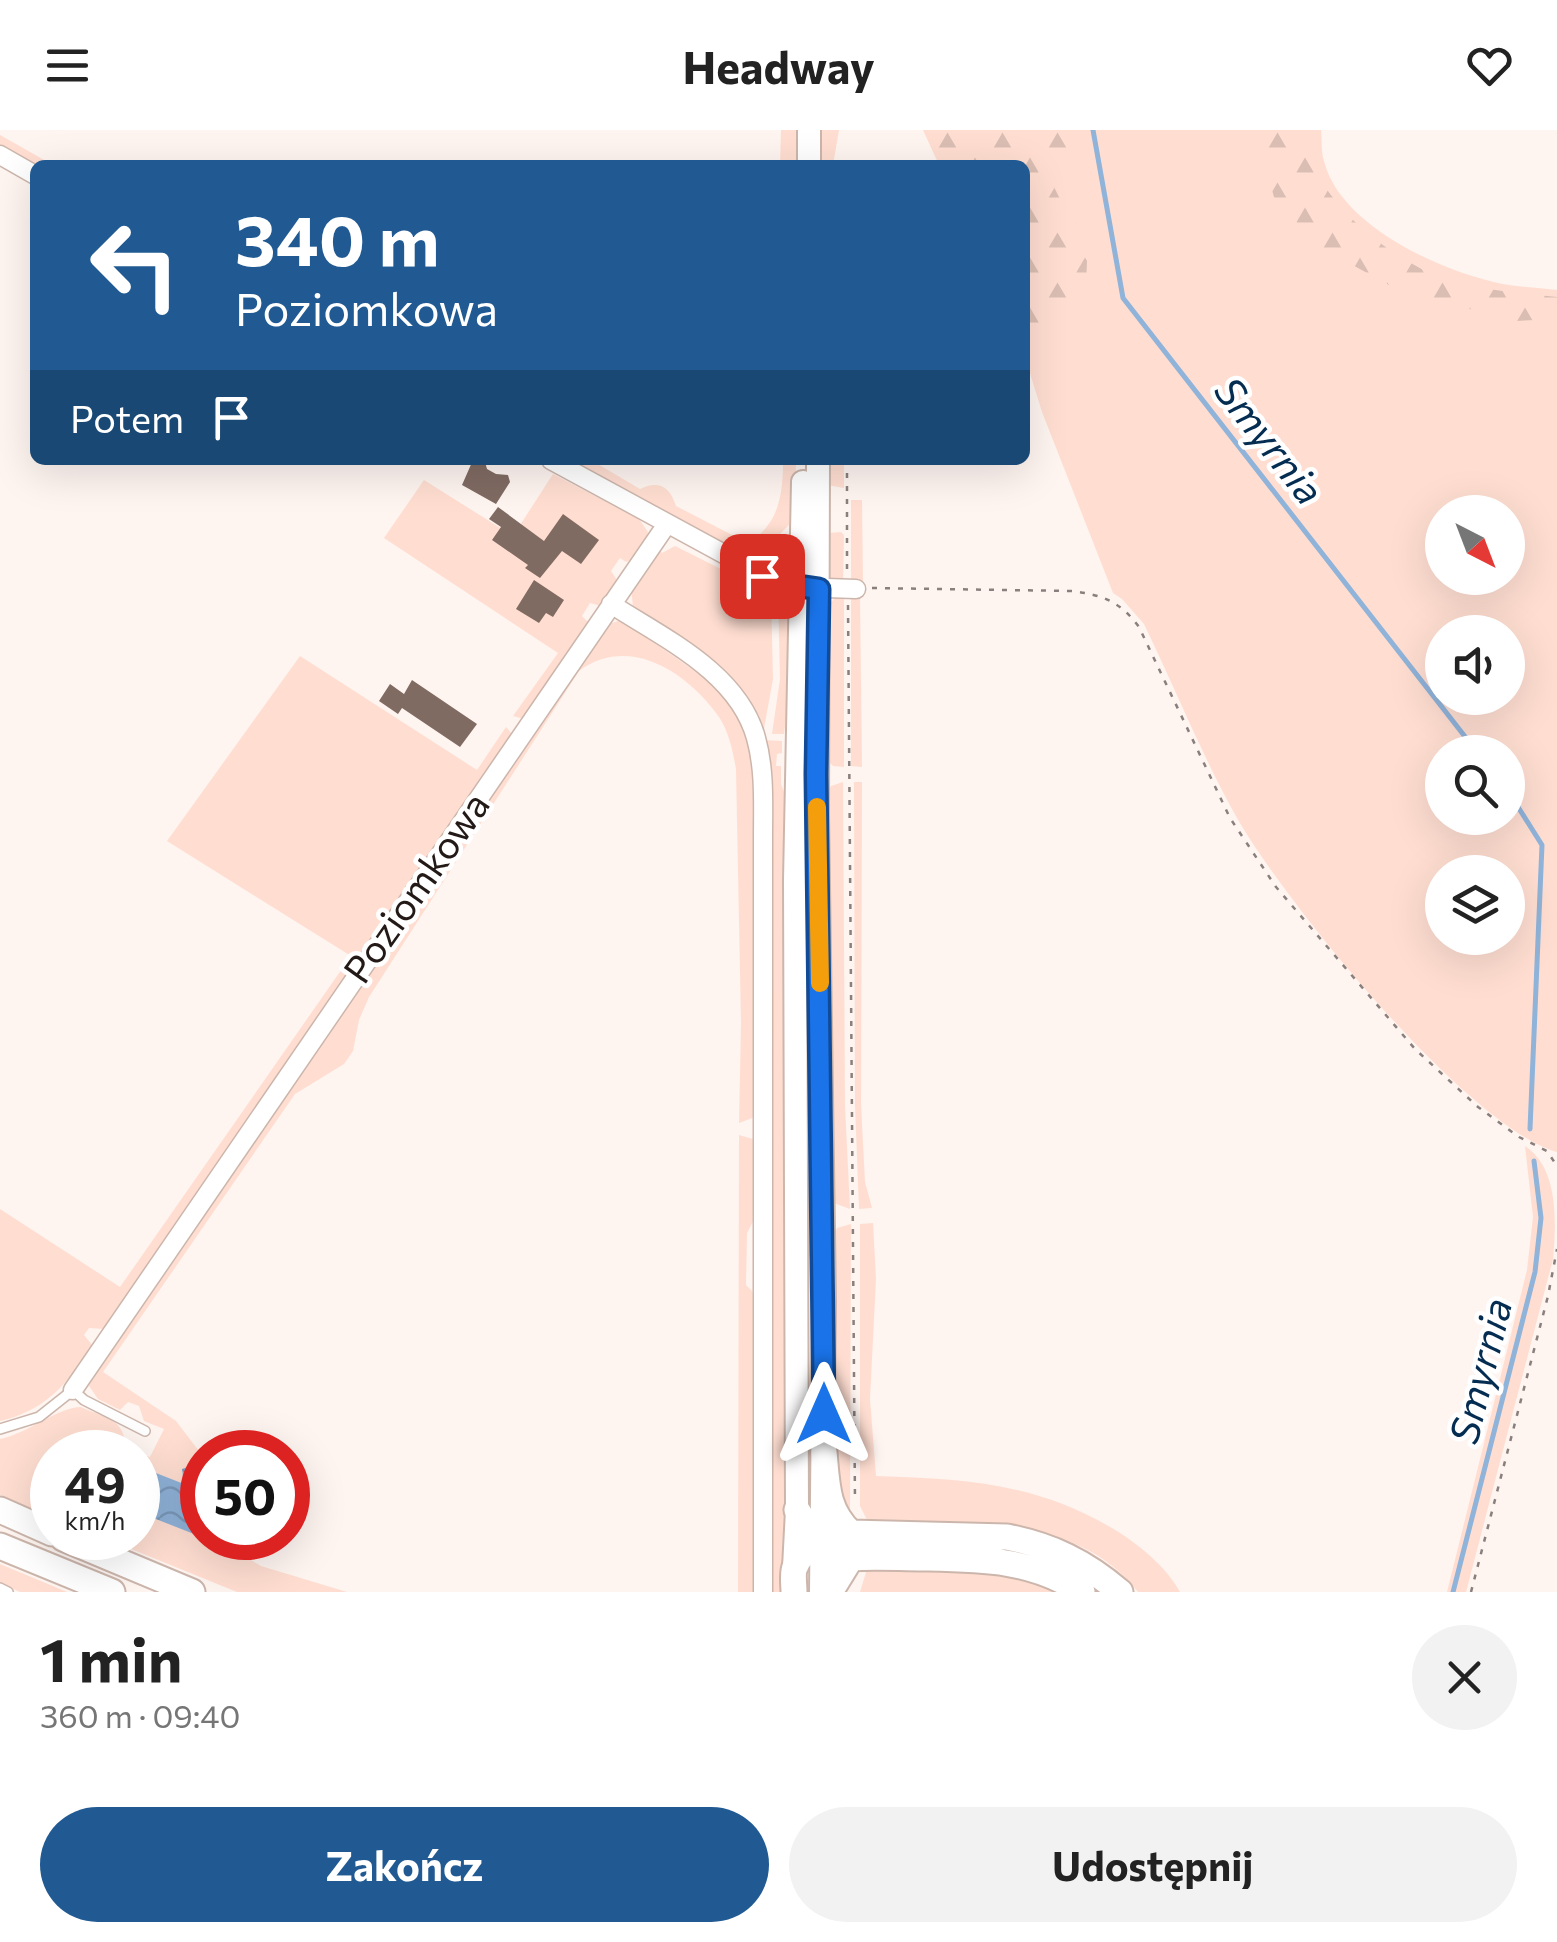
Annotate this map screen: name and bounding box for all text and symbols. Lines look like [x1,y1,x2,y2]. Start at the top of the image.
icon: menu [40,38,95,93]
text: Headway [682,38,875,93]
icon: heart [1462,38,1517,93]
text: 340 m [235,195,440,280]
icon: left [70,200,200,330]
text: Poziomkowa [235,280,498,335]
water label: Smyrnia [1206,366,1336,513]
icon: arrive [204,390,259,445]
text: Potem [70,394,184,441]
north arrow [1425,495,1525,595]
map controls [1425,495,1525,955]
pin [720,534,805,619]
icon: arrive [735,549,790,604]
button: sound [1425,615,1525,715]
button: search [1425,735,1525,835]
street label: Poziomkowa [332,782,498,991]
button: layers [1425,855,1525,955]
water label: Smyrnia [1437,1293,1520,1448]
position arrow [772,1362,876,1466]
speed limit sign: 50 [180,1430,310,1560]
text: 49 [64,1452,126,1513]
text: km/h [65,1505,125,1535]
text: 1 min [40,1621,182,1694]
button: close [1412,1625,1517,1730]
text: 360 m · 09:40 [40,1695,240,1735]
button: Zakończ [40,1807,769,1922]
button: Udostępnij [789,1807,1517,1922]

